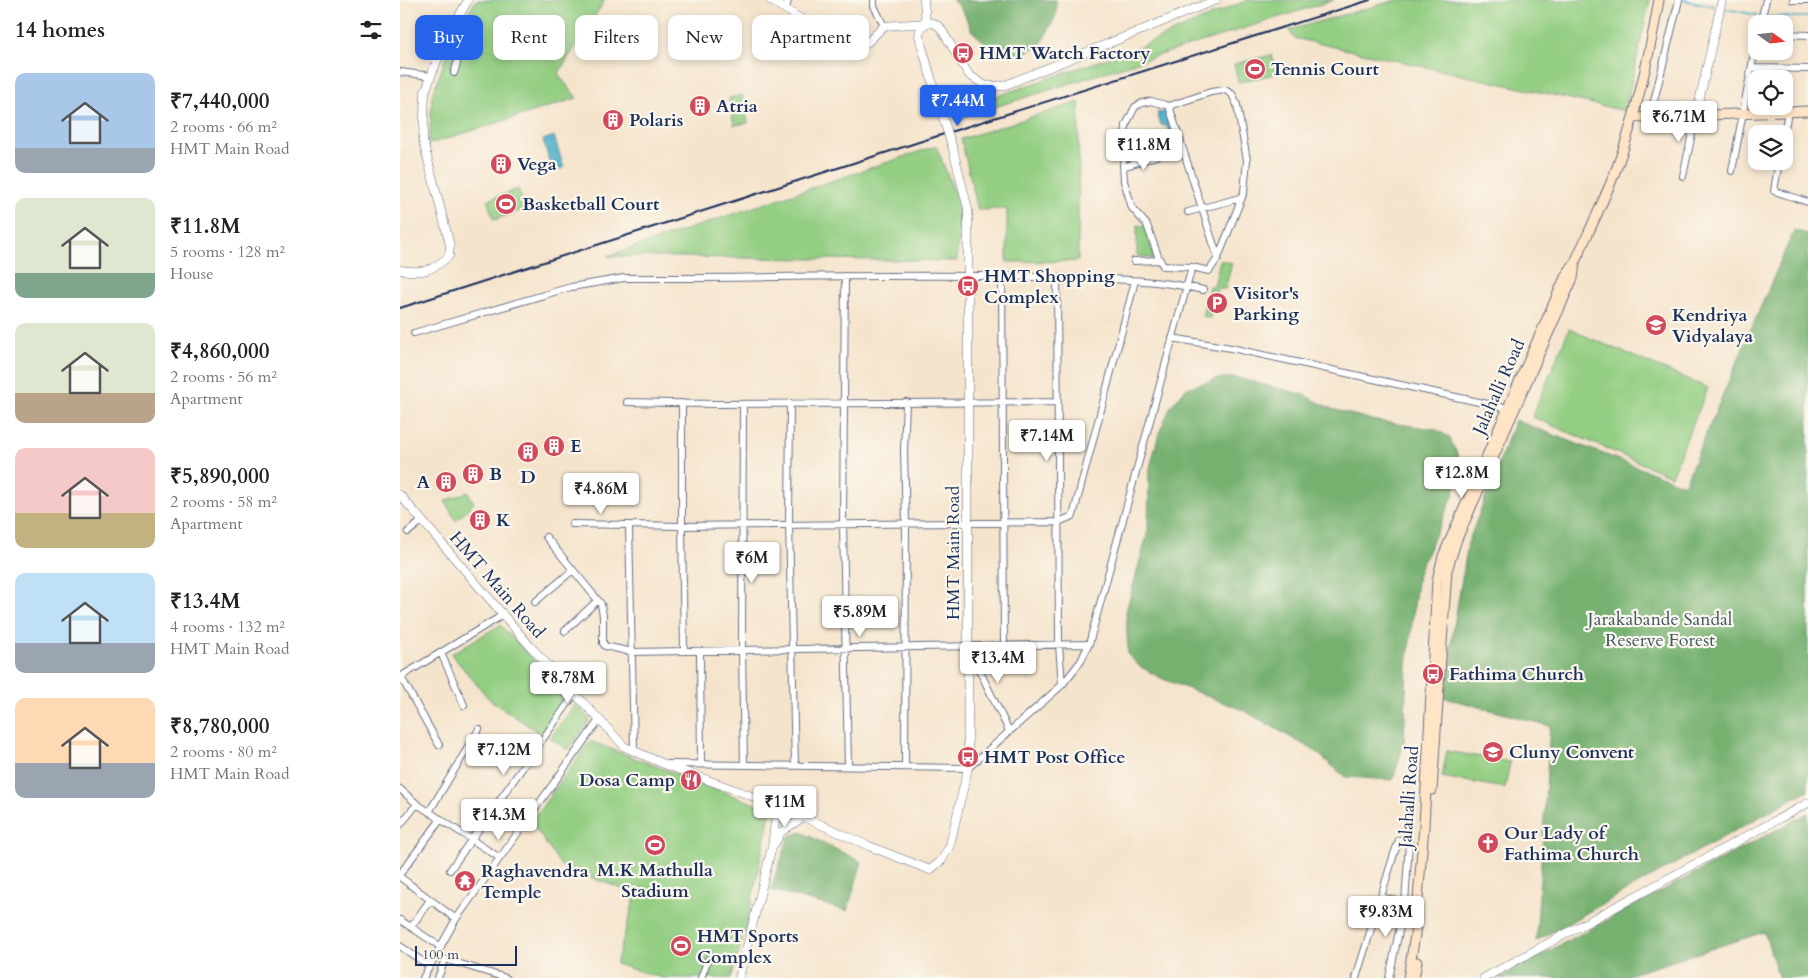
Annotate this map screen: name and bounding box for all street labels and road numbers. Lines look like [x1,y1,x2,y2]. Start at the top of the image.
street label: Jalahalli Road [1466,335,1531,442]
street label: HMT Main Road [941,485,966,620]
street label: HMT Main Road [443,526,551,644]
street label: Jalahalli Road [1393,745,1425,852]

